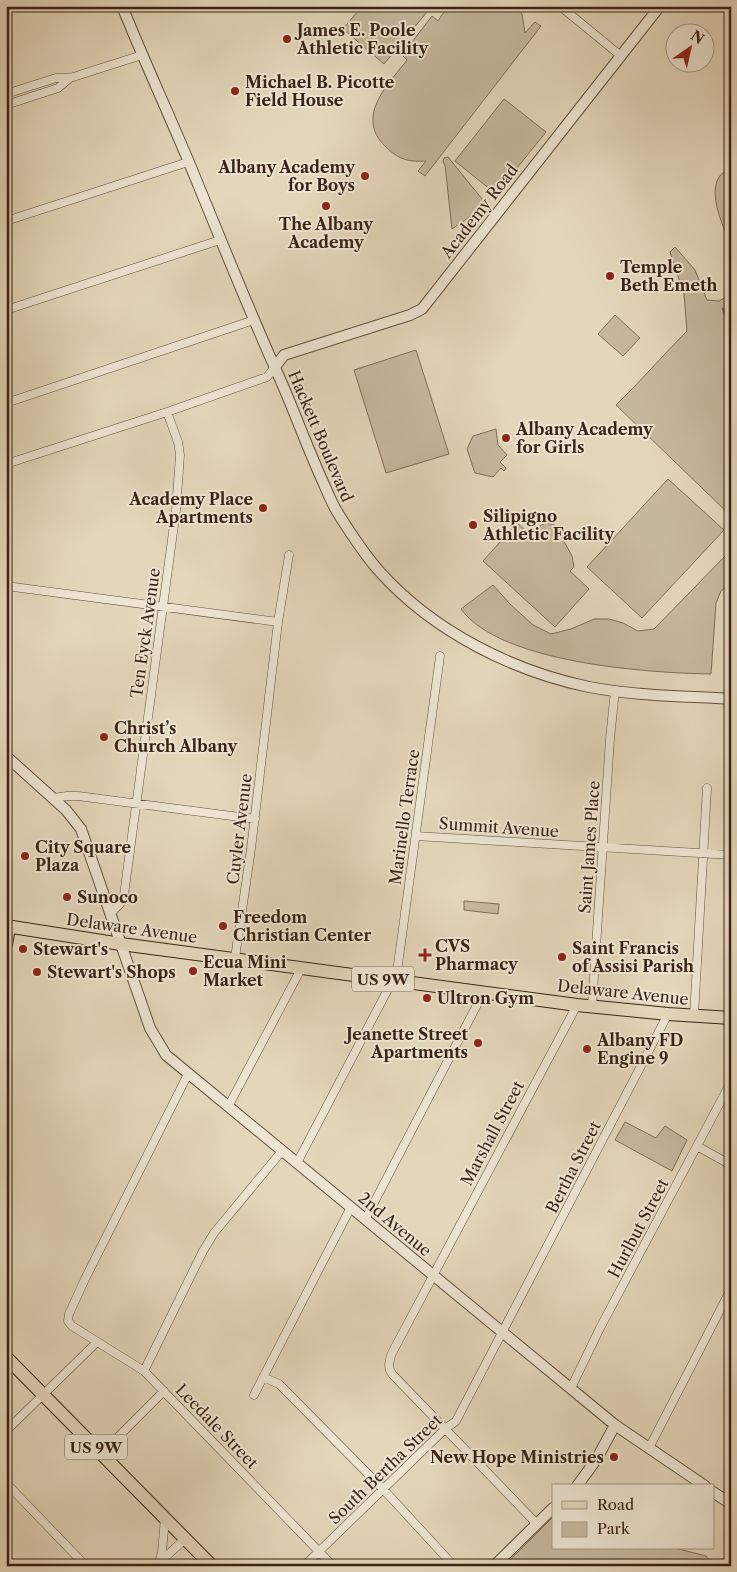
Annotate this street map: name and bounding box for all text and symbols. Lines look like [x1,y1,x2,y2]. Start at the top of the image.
place label: James E. Poole Athletic Facility [294,20,430,58]
north arrow [664,22,714,72]
text: N [687,26,707,48]
marker: James E. Poole Athletic Facility [281,33,293,45]
place label: Michael B. Picotte Field House [245,72,395,110]
marker: Michael B. Picotte Field House [229,85,241,97]
place label: Albany Academy for Boys [217,157,356,195]
street label: Academy Road [435,160,522,263]
marker: Albany Academy for Boys [359,170,371,182]
marker: The Albany Academy [320,200,332,212]
place label: The Albany Academy [279,214,374,252]
place label: Temple Beth Emeth [620,257,717,295]
marker: Temple Beth Emeth [604,270,616,282]
street label: Hackett Boulevard [284,367,358,505]
place label: Albany Academy for Girls [515,419,654,457]
marker: Albany Academy for Girls [500,432,512,444]
place label: Academy Place Apartments [128,489,253,527]
marker: Academy Place Apartments [257,502,269,514]
place label: Silipigno Athletic Facility [482,506,616,544]
marker: Silipigno Athletic Facility [467,519,479,531]
street label: Ten Eyck Avenue [126,567,164,699]
place label: Christ’s Church Albany [114,718,238,756]
marker: Christ’s Church Albany [98,731,110,743]
street label: Marinello Terrace [385,748,423,886]
street label: Cuyler Avenue [222,772,256,886]
street label: Saint James Place [574,780,604,914]
street label: Summit Avenue [438,813,560,841]
place label: City Square Plaza [35,837,132,875]
marker: City Square Plaza [19,850,31,862]
place label: Sunoco [77,887,138,907]
marker: Sunoco [61,891,73,903]
place label: Freedom Christian Center [233,907,371,945]
street label: Delaware Avenue [65,909,199,947]
marker: Freedom Christian Center [217,920,229,932]
place label: CVS Pharmacy [435,936,519,974]
place label: Saint Francis of Assisi Parish [572,938,694,976]
place label: Stewart's [33,939,108,959]
marker: Stewart's [17,943,29,955]
marker: CVS Pharmacy [419,949,431,961]
marker: Saint Francis of Assisi Parish [556,951,568,963]
place label: Ecua Mini Market [203,952,287,990]
place label: Stewart's Shops [47,962,176,982]
marker: Ecua Mini Market [187,965,199,977]
marker: Stewart's Shops [31,966,43,978]
road number: US 9W [352,966,414,992]
street label: Delaware Avenue [556,975,690,1009]
place label: Ultron Gym [437,988,534,1008]
marker: Ultron Gym [421,992,433,1004]
place label: Jeanette Street Apartments [343,1024,469,1062]
place label: Albany FD Engine 9 [596,1030,683,1068]
marker: Jeanette Street Apartments [472,1037,484,1049]
marker: Albany FD Engine 9 [581,1043,593,1055]
street label: Marshall Street [456,1077,528,1189]
street label: Bertha Street [541,1117,605,1216]
street label: Hurlbut Street [603,1175,673,1281]
street label: 2nd Avenue [354,1188,436,1260]
street label: Leedale Street [172,1380,263,1473]
street label: South Bertha Street [324,1410,446,1528]
road number: US 9W [65,1434,127,1460]
place label: New Hope Ministries [430,1447,604,1467]
marker: New Hope Ministries [608,1451,620,1463]
legend [552,1484,714,1550]
text: Road [597,1495,634,1514]
text: Park [597,1519,631,1538]

